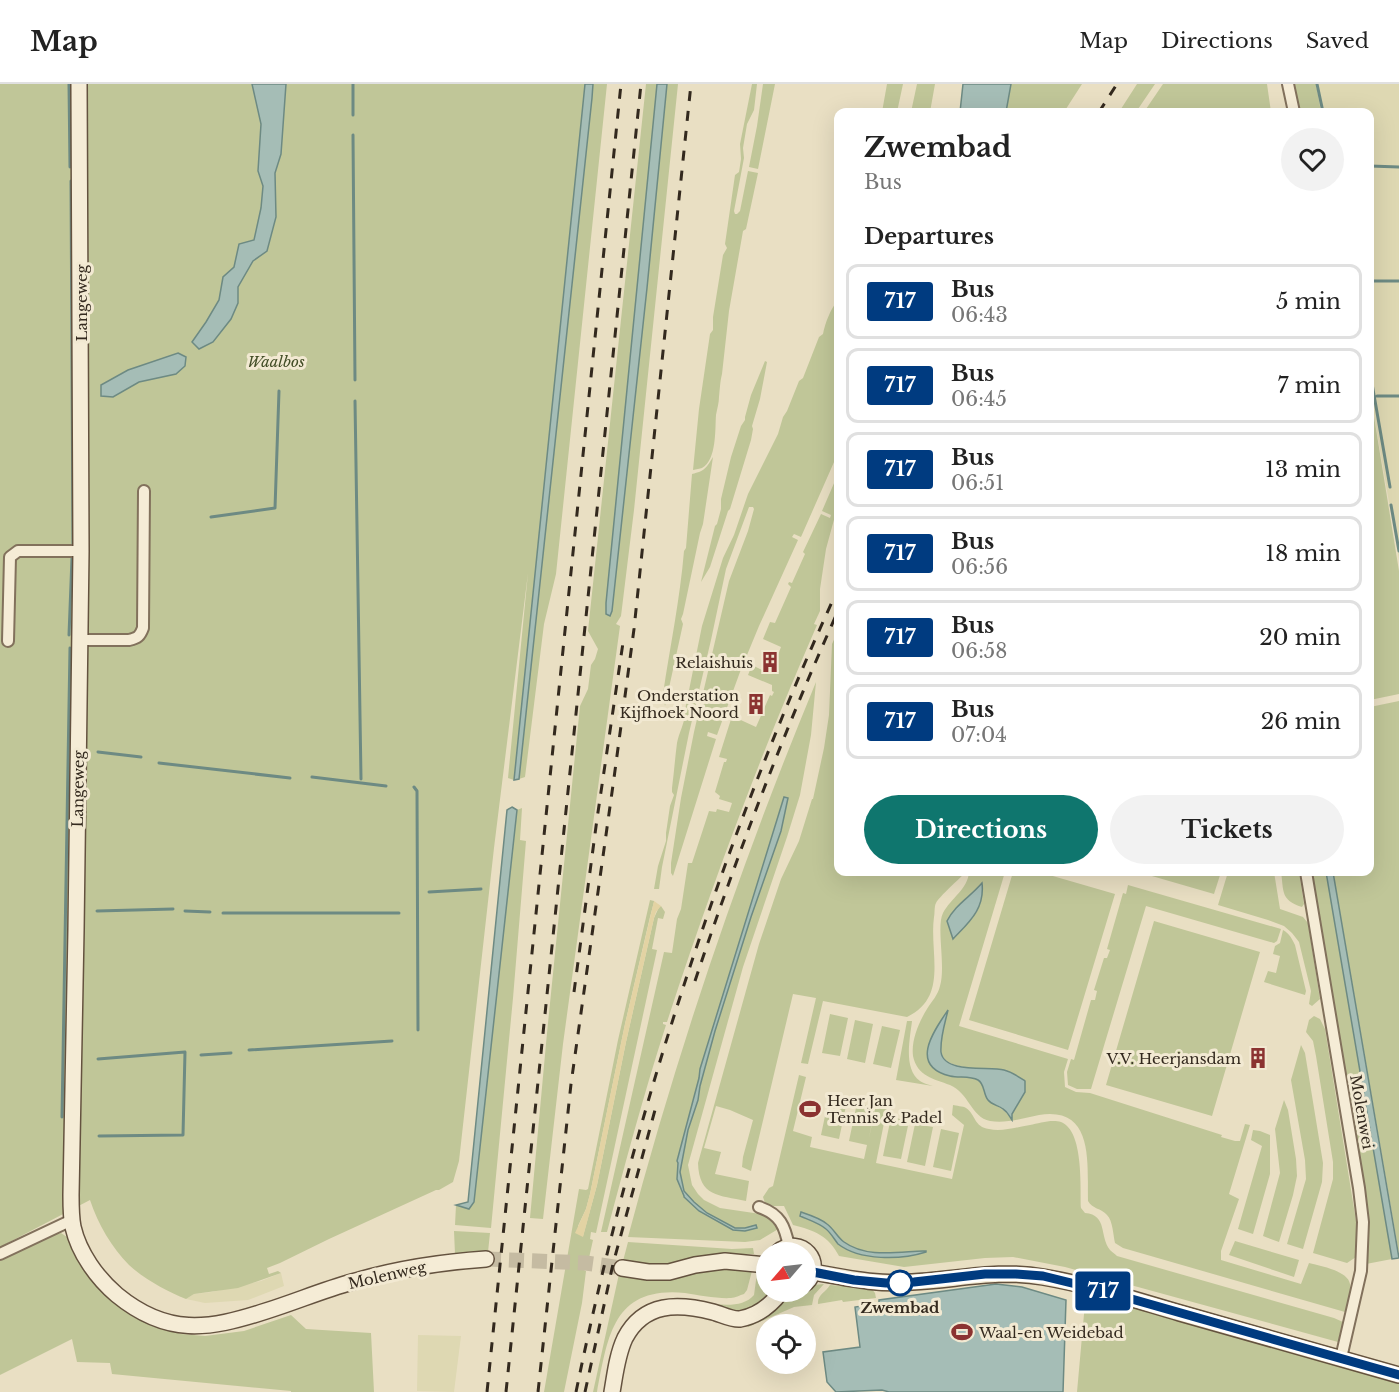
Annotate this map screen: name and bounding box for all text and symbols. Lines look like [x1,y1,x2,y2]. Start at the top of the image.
text: Map [30,24,98,59]
text: Map [1079,28,1128,54]
text: Directions [1161,28,1273,54]
text: Saved [1306,28,1369,54]
button: heart [1281,128,1344,191]
text: Zwembad [864,130,1011,165]
text: Bus [864,170,902,194]
text: Departures [864,223,994,250]
street label: Langeweg [72,264,91,341]
text: Bus [951,276,994,303]
text: 717 [884,288,916,314]
text: 5 min [1276,288,1341,315]
text: 06:43 [951,303,1008,327]
park label: Waalbos [247,352,305,371]
text: Bus [951,360,994,387]
text: 717 [884,372,916,398]
text: 7 min [1277,372,1341,399]
text: 06:45 [951,387,1007,411]
text: Bus [951,444,994,471]
text: 717 [884,456,916,482]
text: 13 min [1265,456,1341,483]
text: 06:51 [951,471,1004,495]
text: Bus [951,528,994,555]
text: 717 [884,540,916,566]
text: 18 min [1265,540,1341,567]
text: 06:56 [951,555,1008,579]
text: Bus [951,612,994,639]
text: 717 [884,624,916,650]
text: 20 min [1259,624,1341,651]
text: 06:58 [951,639,1007,663]
building icon: Relaishuis [758,650,782,674]
place label: Relaishuis [675,653,753,672]
place label: Onderstation Kijfhoek Noord [620,686,739,722]
building icon: Onderstation Kijfhoek Noord [744,692,768,716]
text: Bus [951,696,994,723]
text: 717 [884,708,916,734]
text: 26 min [1261,708,1341,735]
text: 07:04 [951,723,1007,747]
street label: Langeweg [68,749,88,828]
button: Directions [864,795,1098,864]
button: Tickets [1110,795,1344,864]
building icon: V.V. Heerjansdam [1246,1046,1270,1070]
place label: V.V. Heerjansdam [1106,1049,1241,1068]
street label: Molenwei [1346,1073,1378,1151]
place label: Heer Jan Tennis & Padel [827,1091,943,1127]
sports icon: Heer Jan Tennis & Padel [798,1097,822,1121]
north arrow [756,1242,816,1302]
map controls [756,1242,816,1374]
street label: Molenweg [346,1257,429,1293]
marker: Zwembad [887,1270,913,1296]
line badge: 717 [1068,1272,1138,1310]
text: 717 [1087,1278,1119,1304]
place label: Zwembad [860,1298,940,1317]
button: locate [756,1314,816,1374]
sports icon: Waal-en Weidebad [950,1320,974,1344]
place label: Waal-en Weidebad [978,1323,1124,1342]

